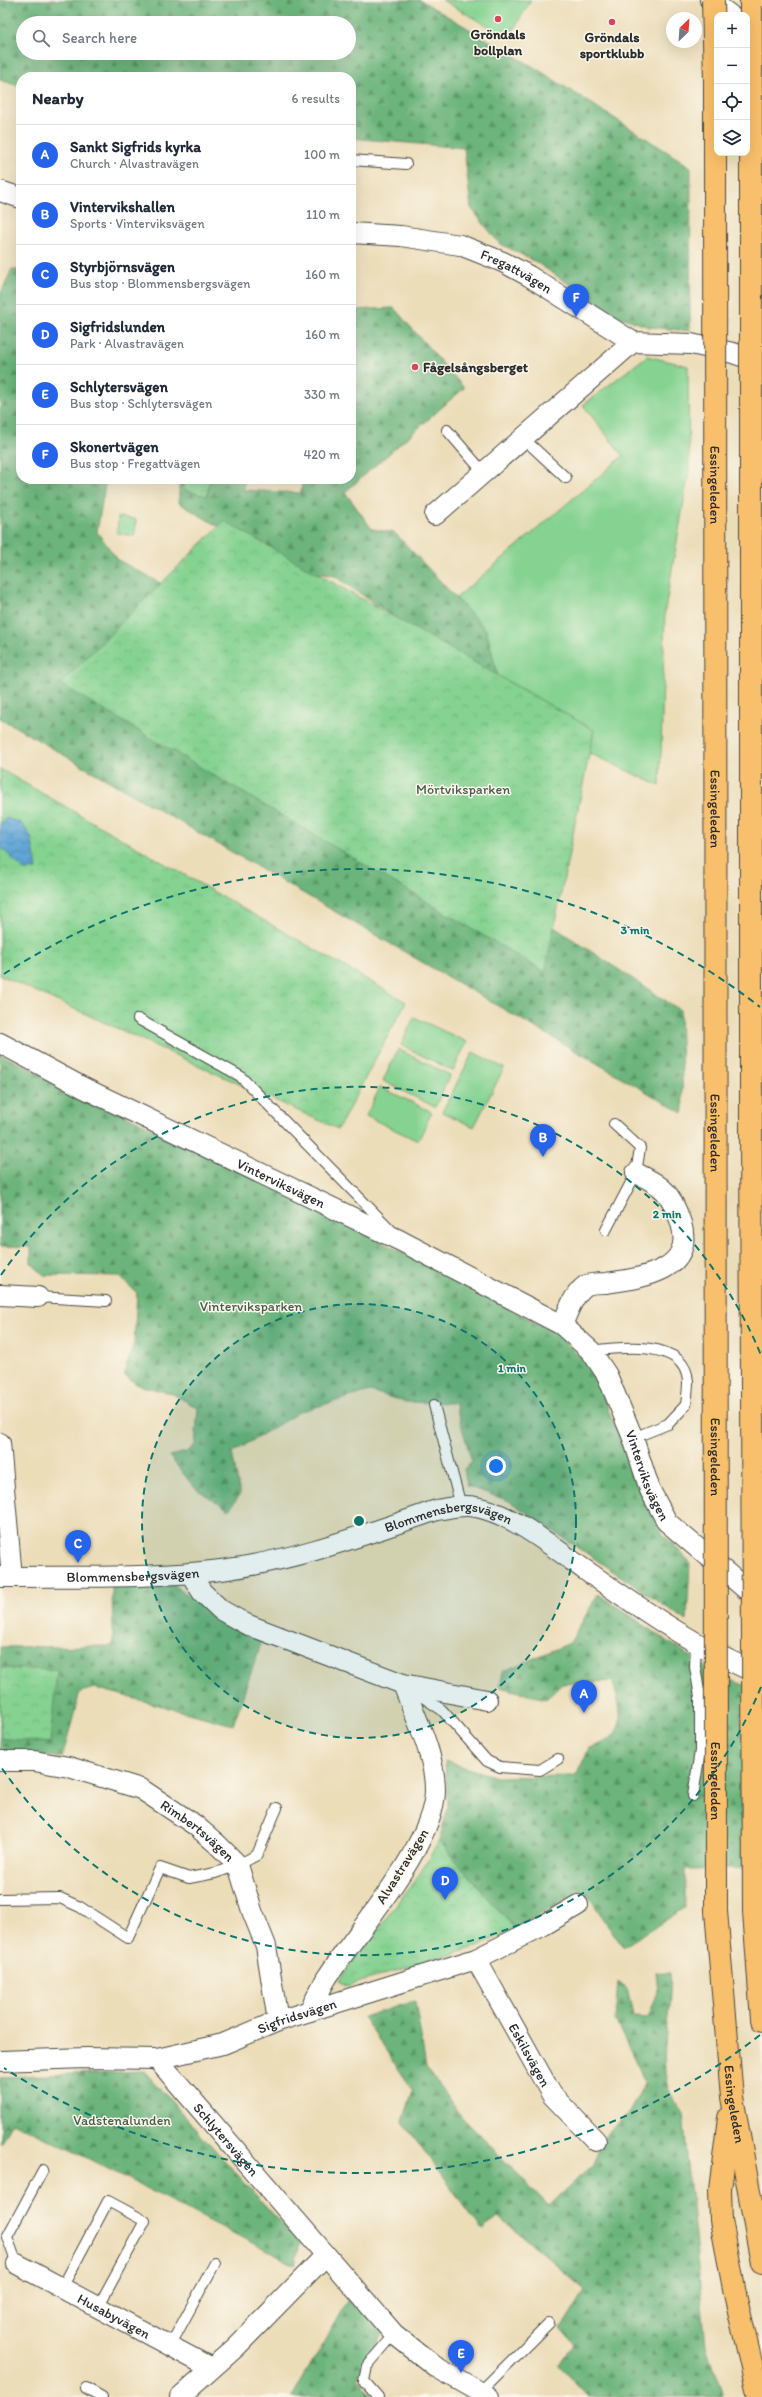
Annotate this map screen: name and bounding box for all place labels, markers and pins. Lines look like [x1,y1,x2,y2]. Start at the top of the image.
marker: Gröndals bollplan [493,14,503,24]
marker: Gröndals sportklubb [607,17,617,27]
place label: Gröndals bollplan [471,26,525,59]
place label: Gröndals sportklubb [580,29,644,62]
pin: F [563,284,589,317]
place label: Fågelsångsberget [423,359,529,376]
marker: Fågelsångsberget [410,362,420,372]
pin: B [530,1124,556,1157]
centre of rings [352,1514,366,1528]
pin: C [65,1530,91,1563]
pin: A [571,1680,597,1713]
pin: D [432,1867,458,1900]
pin: E [448,2340,474,2373]

